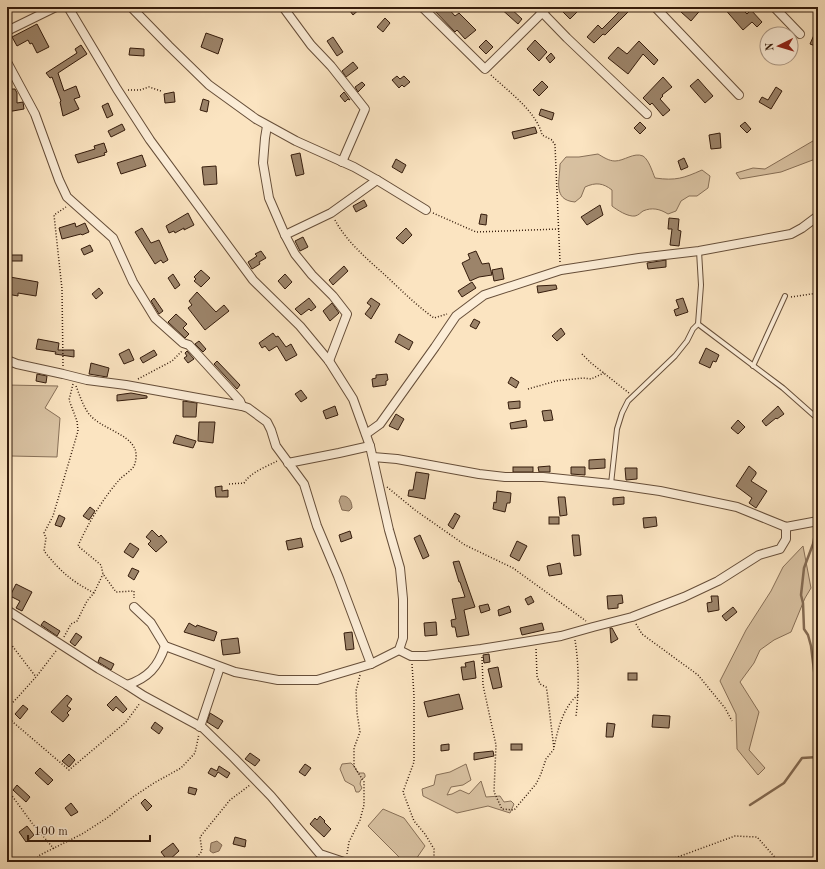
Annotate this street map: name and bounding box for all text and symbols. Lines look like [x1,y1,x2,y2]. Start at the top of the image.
north arrow [759,26,799,66]
text: N [765,41,776,51]
scale bar [28,817,150,843]
text: 100 m [34,826,68,838]

